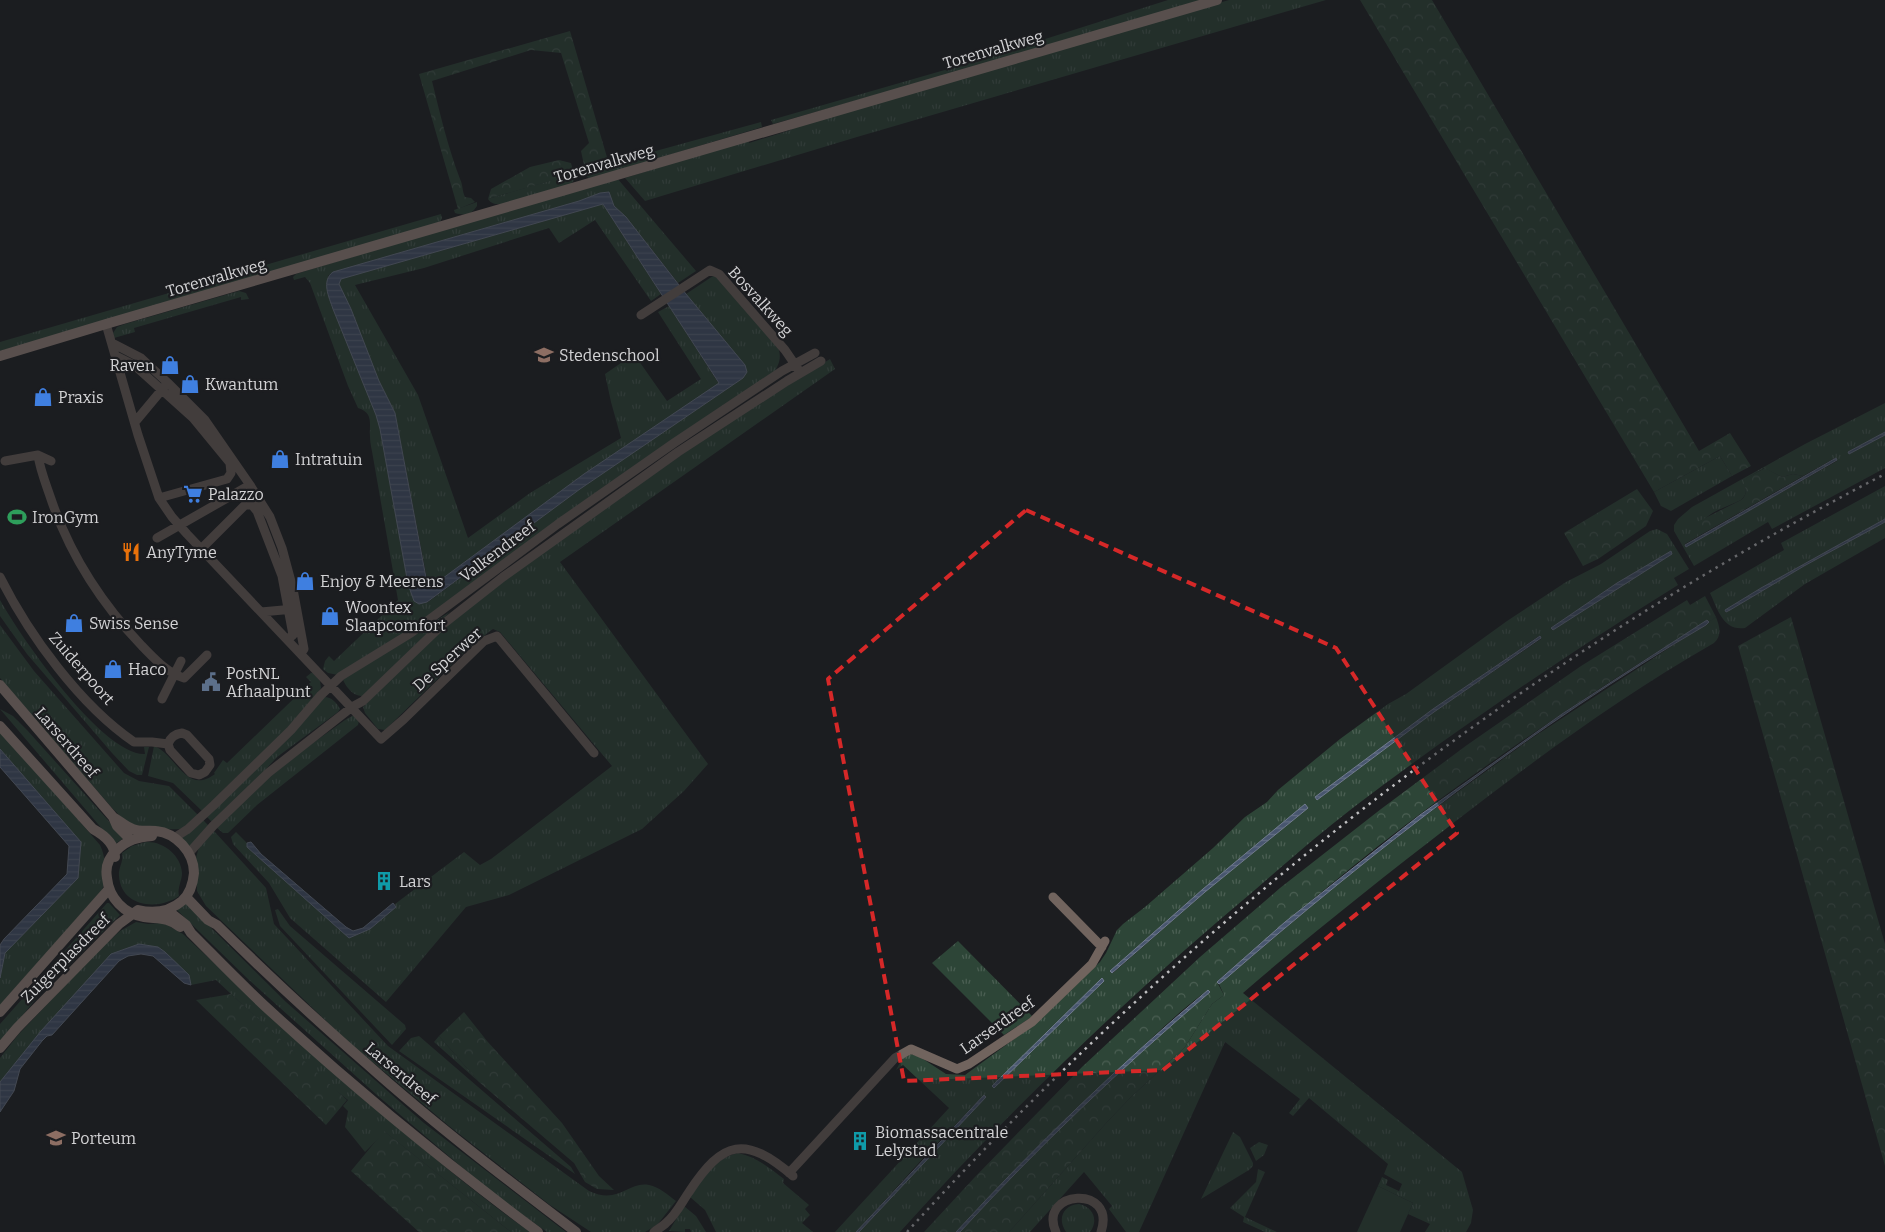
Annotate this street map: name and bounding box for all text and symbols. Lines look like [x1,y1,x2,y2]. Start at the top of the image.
street label: Torenvalkweg [941,26,1046,73]
street label: Torenvalkweg [552,140,657,187]
street label: Torenvalkweg [164,254,269,301]
street label: Bosvalkweg [724,263,797,340]
school or university icon: Stedenschool [533,344,555,366]
place label: Stedenschool [559,346,660,365]
shop icon: Raven [159,354,181,376]
place label: Raven [109,356,155,375]
shop icon: Kwantum [179,373,201,395]
place label: Kwantum [205,375,278,394]
shop icon: Praxis [32,386,54,408]
place label: Praxis [58,388,104,407]
shop icon: Intratuin [269,448,291,470]
place label: Intratuin [295,450,362,469]
supermarket icon: Palazzo [182,483,204,505]
place label: Palazzo [208,485,264,504]
sports icon: IronGym [6,506,28,528]
place label: IronGym [32,508,99,527]
street label: Valkendreef [456,516,540,586]
restaurant icon: AnyTyme [120,541,142,563]
place label: AnyTyme [146,543,217,562]
shop icon: Enjoy & Meerens [294,570,316,592]
place label: Enjoy & Meerens [320,572,444,591]
place label: Woontex Slaapcomfort [345,598,446,635]
shop icon: Woontex Slaapcomfort [319,605,341,627]
shop icon: Swiss Sense [63,612,85,634]
place label: Swiss Sense [89,614,179,633]
street label: De Sperwer [409,623,486,695]
street label: Zuiderpoort [45,628,118,709]
shop icon: Haco [102,658,124,680]
place label: Haco [128,660,166,679]
place label: PostNL Afhaalpunt [226,664,311,701]
public building icon: PostNL Afhaalpunt [200,671,222,693]
street label: Larserdreef [31,703,103,782]
building icon: Lars [373,870,395,892]
place label: Lars [399,872,431,891]
street label: Zuigerplasdreef [17,909,115,1007]
street label: Larserdreef [956,992,1039,1058]
street label: Larserdreef [361,1038,441,1109]
place label: Biomassacentrale Lelystad [875,1123,1008,1160]
school or university icon: Porteum [45,1127,67,1149]
place label: Porteum [71,1129,136,1148]
building icon: Biomassacentrale Lelystad [849,1130,871,1152]

